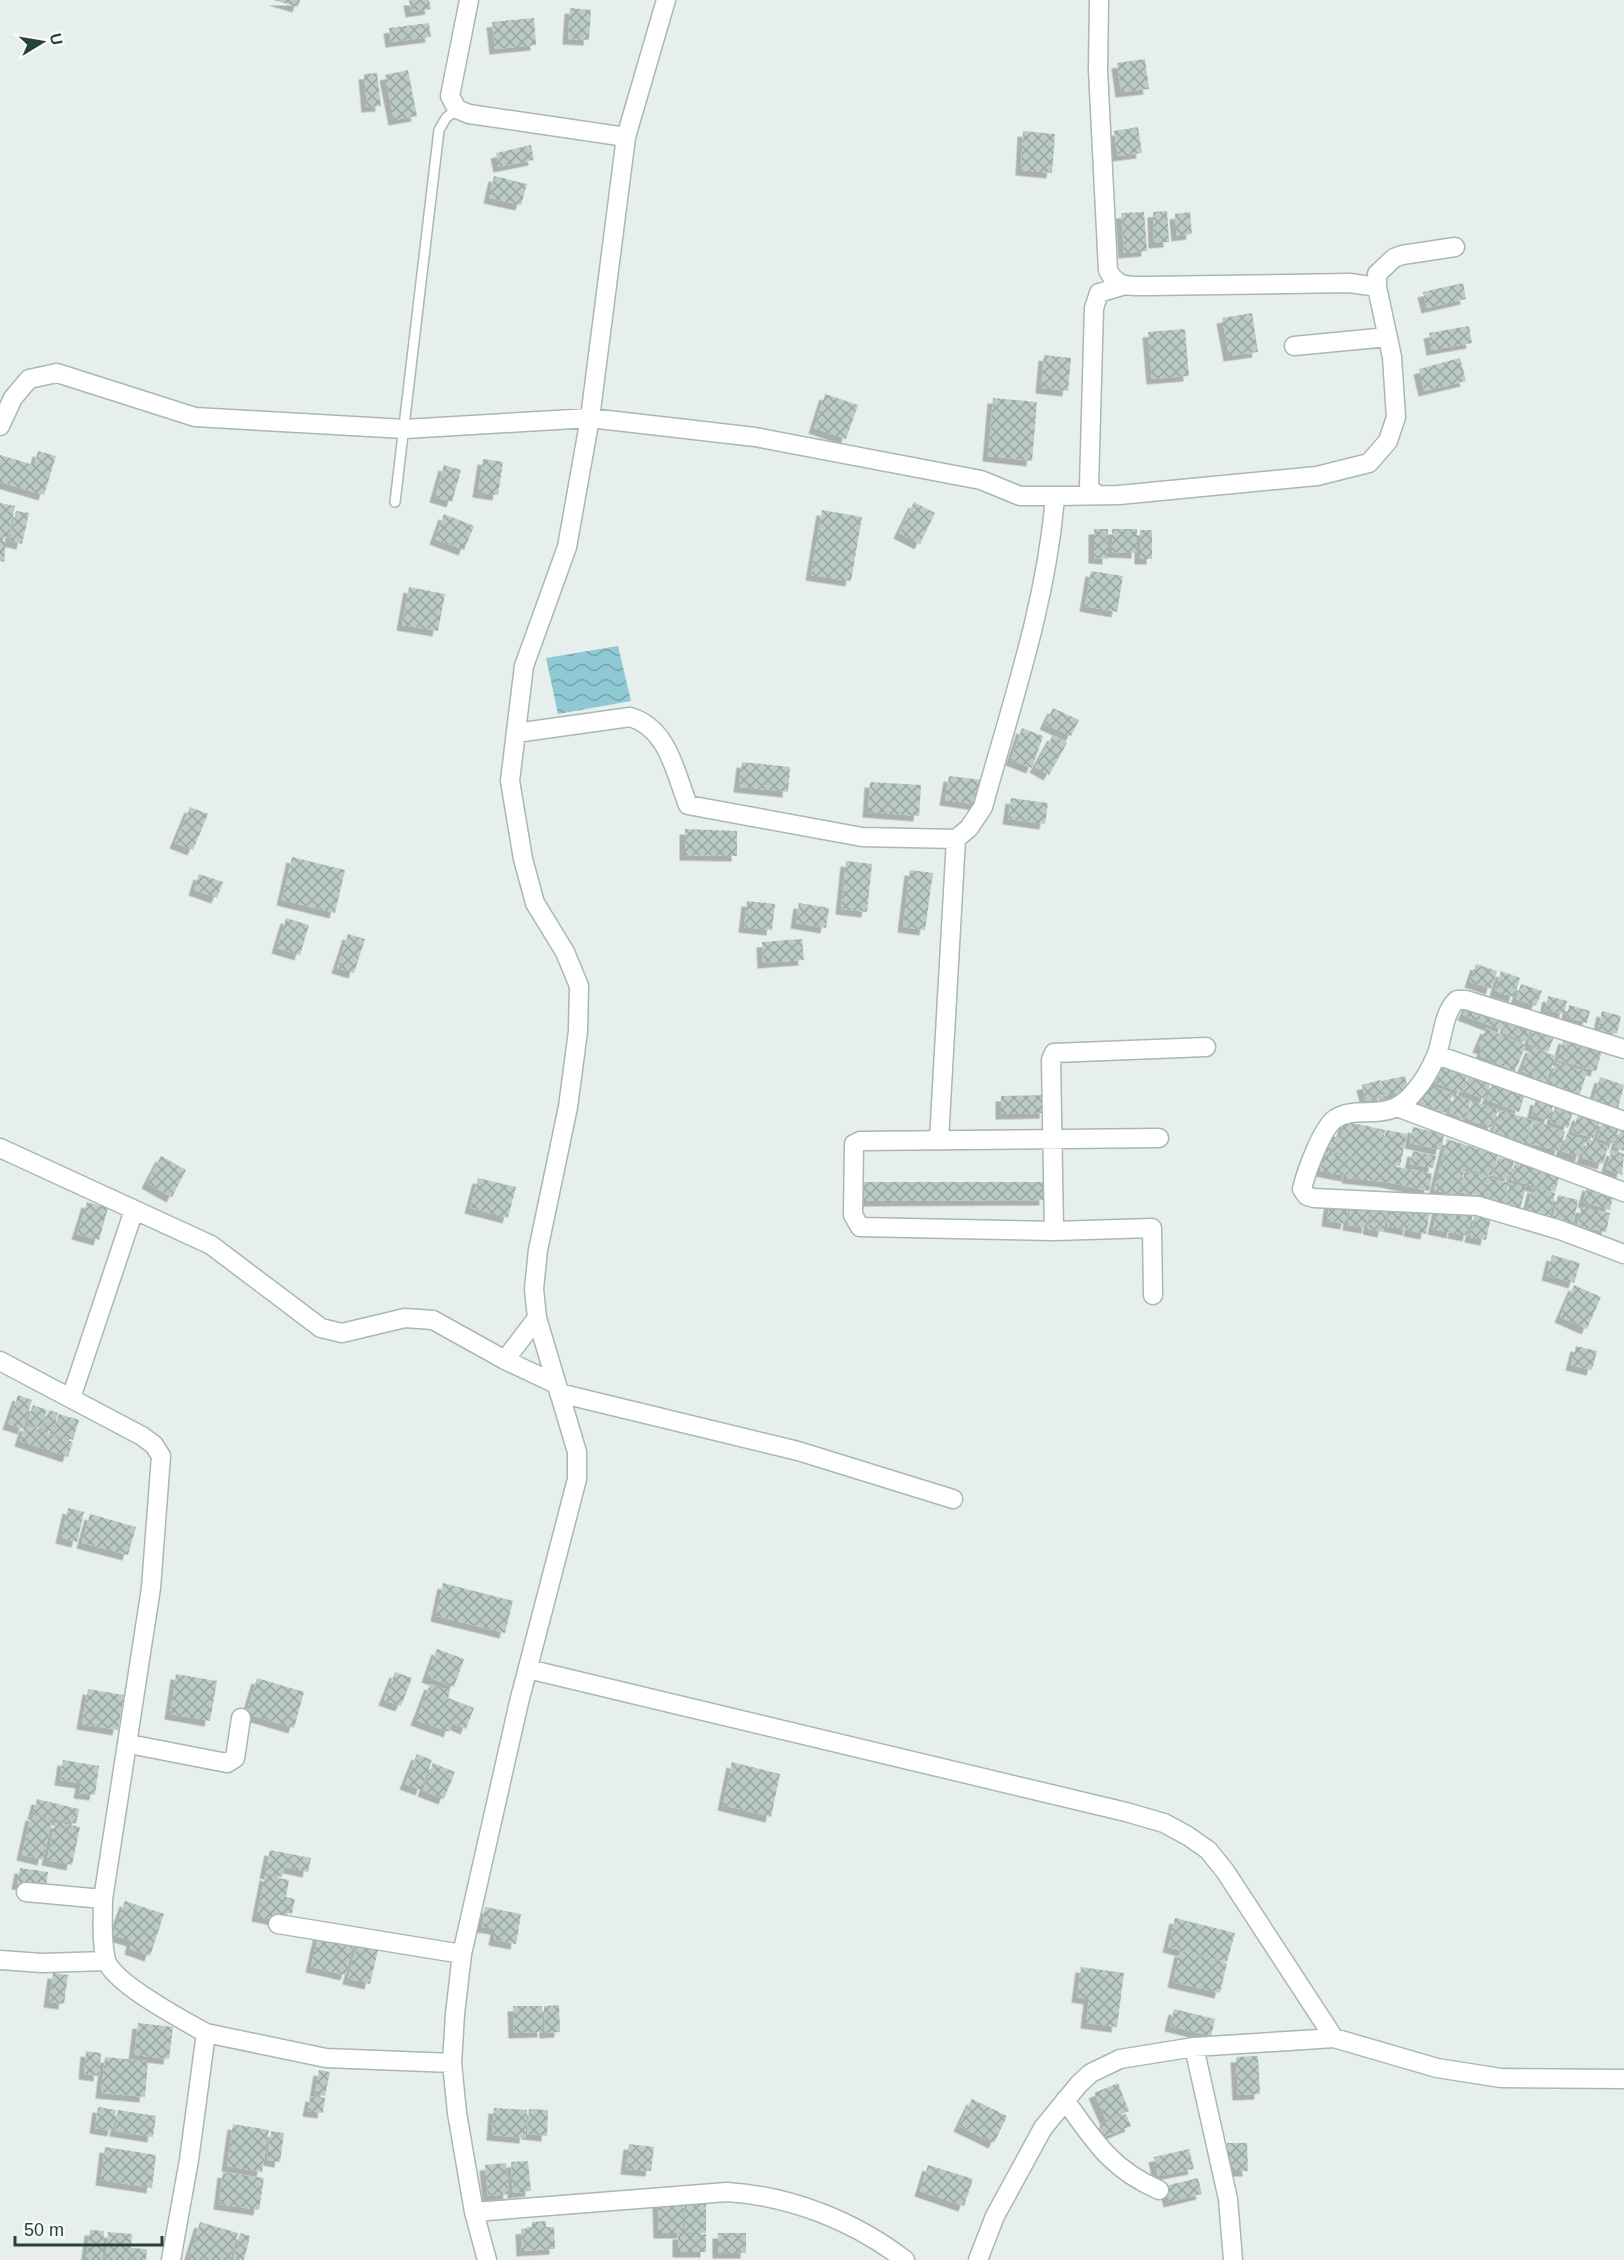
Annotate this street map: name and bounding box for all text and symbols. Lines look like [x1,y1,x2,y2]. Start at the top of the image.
north arrow [12,12,72,72]
text: U [47,32,66,47]
scale bar [15,2209,162,2247]
text: 50 m [24,2220,64,2240]

